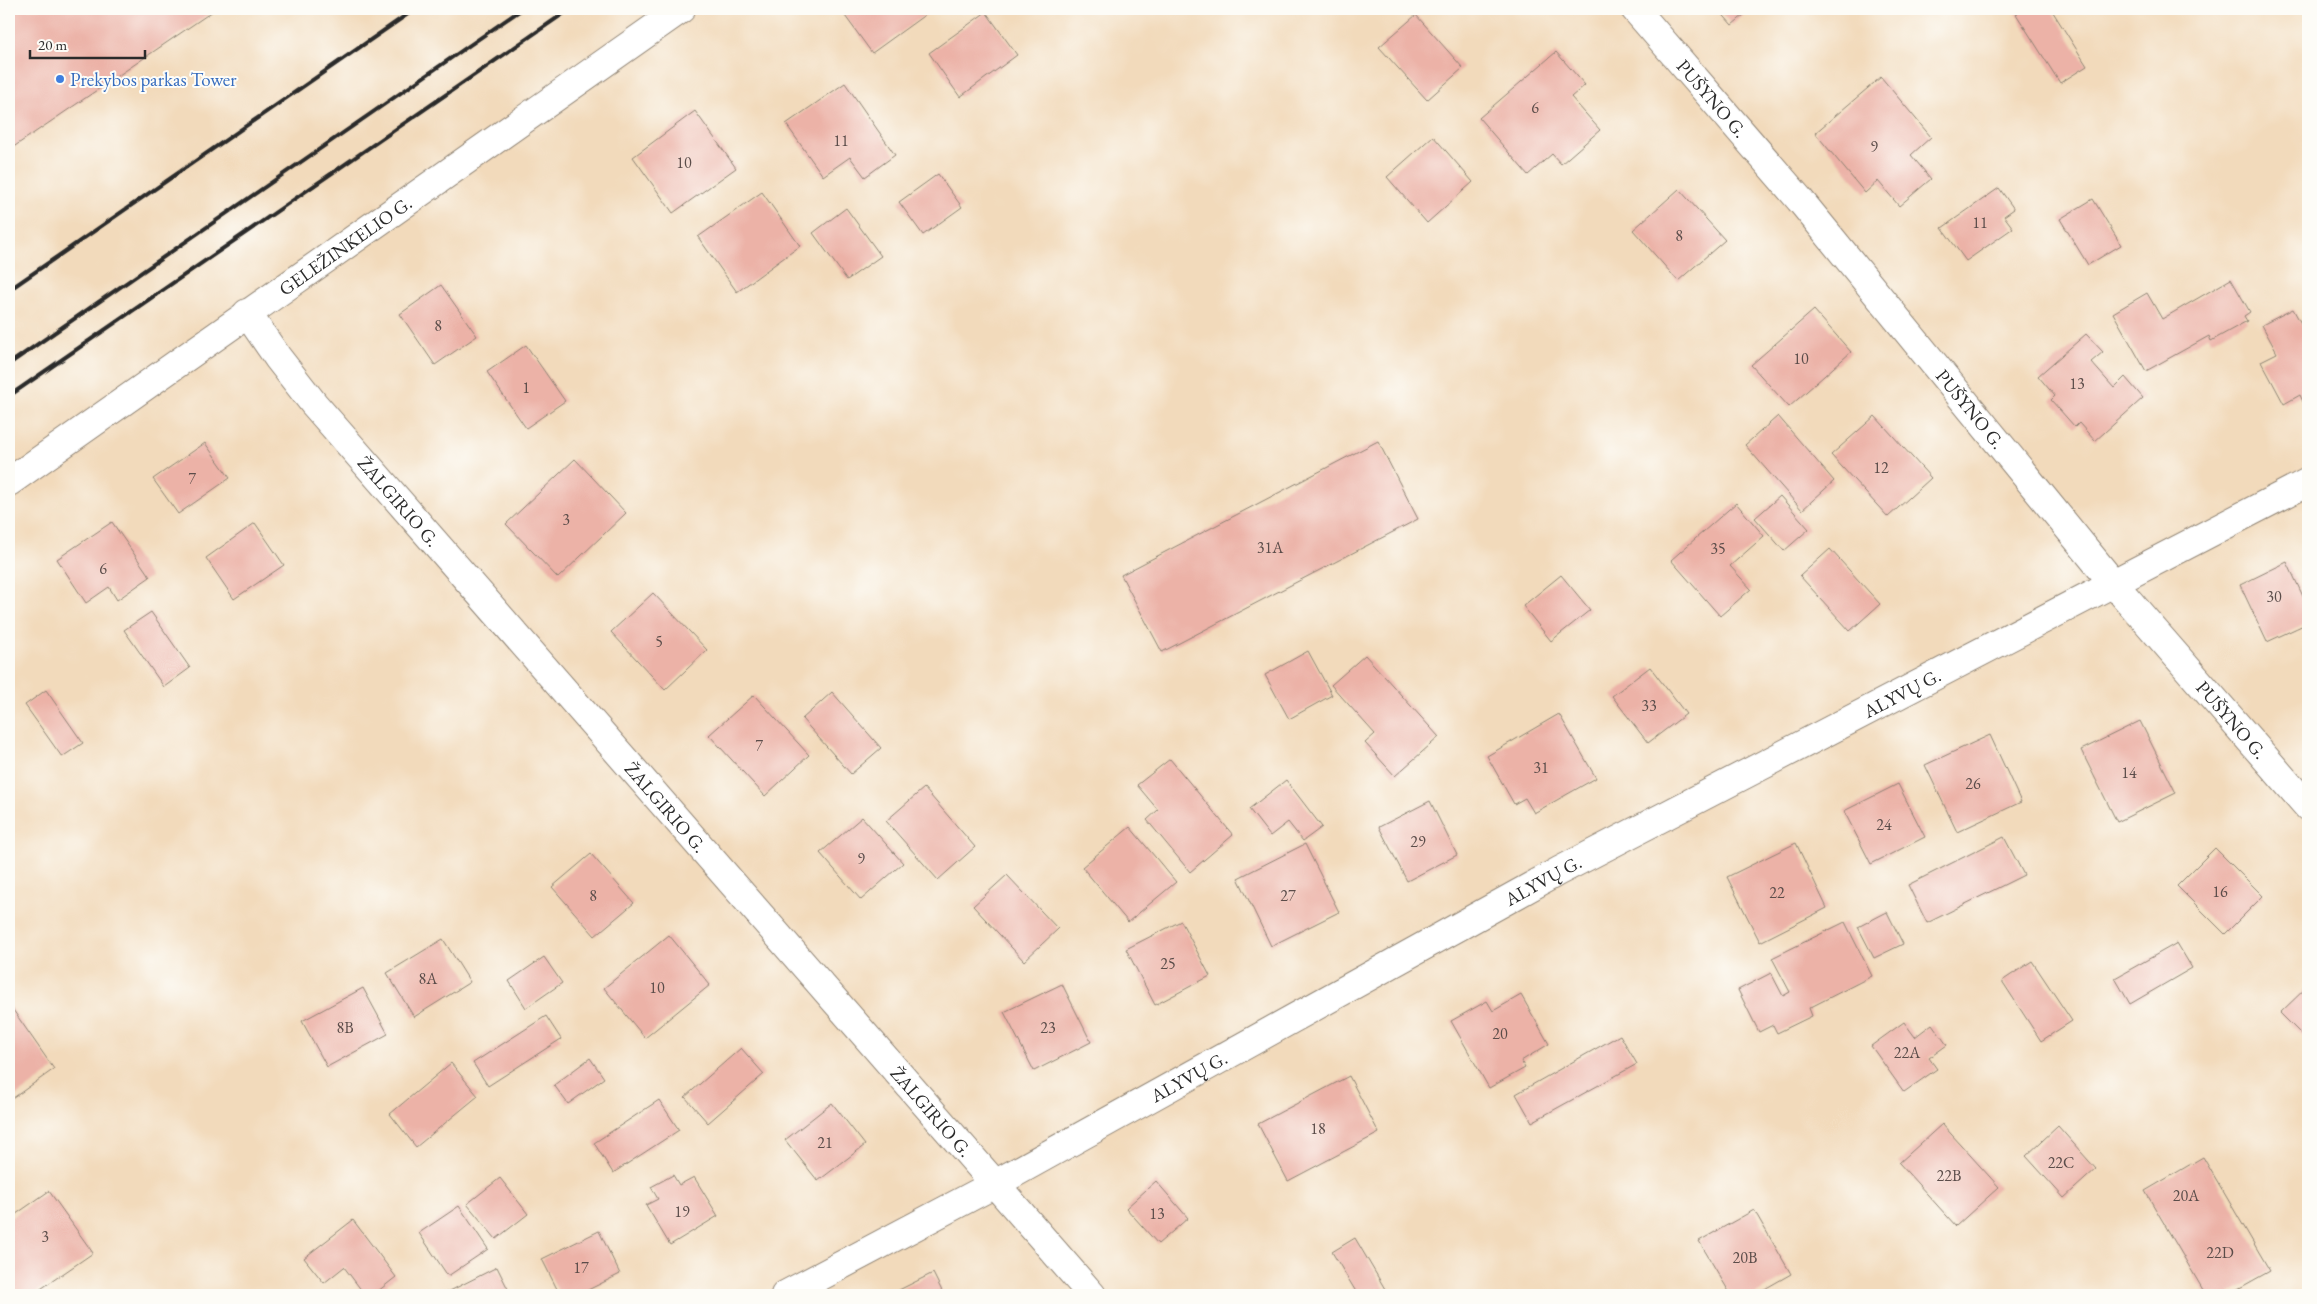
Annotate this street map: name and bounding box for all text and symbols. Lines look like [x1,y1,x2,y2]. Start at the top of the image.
scale bar [30,28,145,60]
text: 20 m [38,35,67,54]
street label: PUŠYNO G. [1671,54,1753,143]
place label: Prekybos parkas Tower [70,67,237,92]
marker: Prekybos parkas Tower [54,73,66,85]
house number: 6 [1531,97,1539,118]
house number: 11 [833,130,849,151]
house number: 9 [1870,136,1878,157]
house number: 10 [676,152,692,173]
street label: GELEŽINKELIO G. [274,190,417,301]
house number: 11 [1972,212,1988,233]
house number: 8 [1675,225,1683,246]
house number: 8 [434,315,442,336]
house number: 10 [1793,348,1809,369]
street label: PUŠYNO G. [1930,364,2010,454]
house number: 13 [2069,373,2085,394]
house number: 1 [522,377,530,398]
street label: ŽALGIRIO G. [352,451,445,552]
house number: 12 [1873,457,1889,478]
house number: 7 [188,468,196,489]
house number: 3 [562,509,570,530]
house number: 31A [1257,537,1284,558]
house number: 35 [1710,538,1726,559]
house number: 6 [99,558,107,579]
house number: 30 [2266,586,2282,607]
house number: 5 [655,631,663,652]
street label: ALYVŲ G. [1858,663,1945,724]
street label: PUŠYNO G. [2191,675,2272,764]
house number: 33 [1641,695,1657,716]
house number: 7 [755,735,763,756]
street label: ŽALGIRIO G. [619,757,712,858]
house number: 31 [1533,757,1549,778]
house number: 14 [2121,762,2137,783]
house number: 26 [1965,773,1981,794]
house number: 24 [1876,814,1892,835]
house number: 29 [1410,831,1426,852]
house number: 9 [857,848,865,869]
street label: ALYVŲ G. [1499,850,1586,912]
house number: 16 [2212,881,2228,902]
house number: 22 [1769,882,1785,903]
house number: 8 [589,885,597,906]
house number: 27 [1280,885,1296,906]
house number: 25 [1160,953,1176,974]
house number: 8A [419,968,438,989]
house number: 10 [649,977,665,998]
house number: 8B [336,1017,354,1038]
house number: 23 [1040,1017,1056,1038]
house number: 20 [1492,1023,1508,1044]
house number: 22A [1894,1042,1921,1063]
street label: ALYVŲ G. [1145,1046,1232,1109]
street label: ŽALGIRIO G. [885,1061,978,1162]
house number: 18 [1310,1118,1326,1139]
house number: 21 [817,1132,833,1153]
house number: 22C [2048,1152,2074,1173]
house number: 22B [1937,1165,1961,1186]
house number: 20A [2173,1185,2200,1206]
house number: 19 [674,1201,690,1222]
house number: 13 [1149,1203,1165,1224]
house number: 3 [41,1226,49,1247]
house number: 22D [2206,1242,2234,1263]
house number: 20B [1733,1247,1757,1268]
house number: 17 [573,1257,589,1278]

